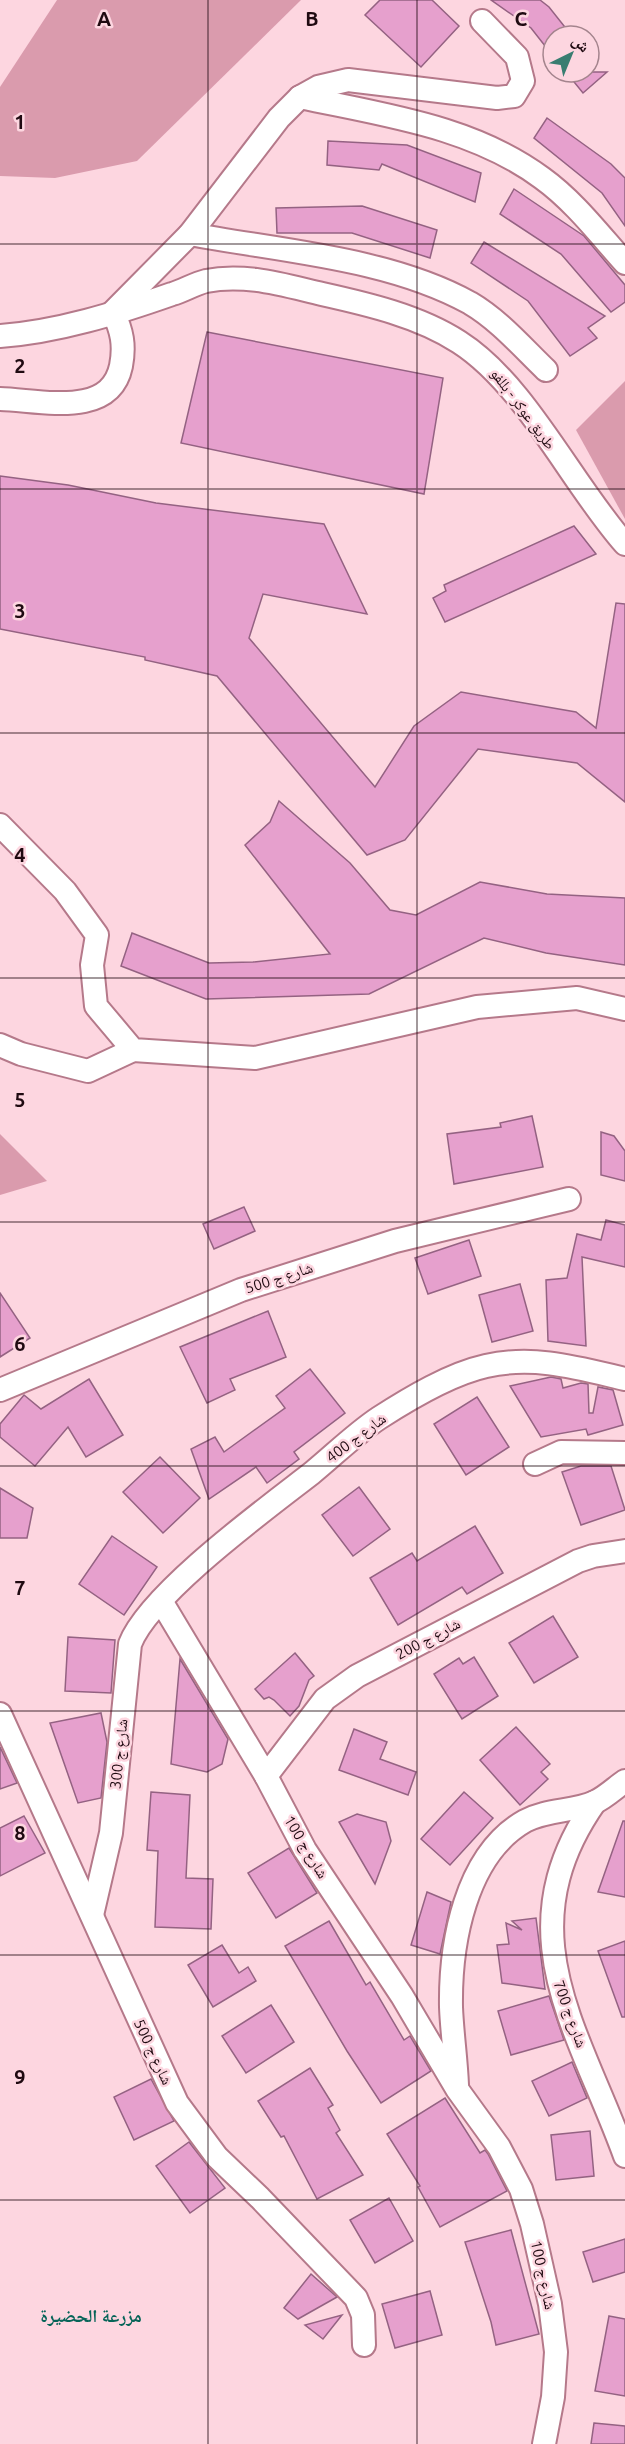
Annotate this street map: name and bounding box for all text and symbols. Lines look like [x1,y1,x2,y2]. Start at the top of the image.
text: A [97,7,111,30]
text: B [305,7,319,30]
text: C [515,7,528,30]
north arrow [541,24,601,84]
text: ش [568,31,594,56]
text: 1 [14,110,26,133]
text: 2 [14,354,26,377]
street label: طريق عوكر - بللفو [486,365,559,454]
text: 3 [14,599,26,622]
text: 4 [14,843,26,866]
text: 5 [14,1088,26,1111]
street label: شارع ج 500 [243,1259,316,1298]
text: 6 [14,1332,26,1355]
street label: شارع ج 400 [323,1410,390,1467]
text: 7 [14,1576,26,1599]
street label: شارع ج 200 [393,1614,464,1664]
street label: شارع ج 300 [106,1718,133,1790]
street label: شارع ج 100 [279,1812,332,1882]
text: 8 [14,1821,26,1844]
street label: شارع ج 700 [549,1978,591,2051]
street label: شارع ج 500 [129,2016,176,2088]
text: 9 [14,2065,26,2088]
street label: شارع ج 100 [526,2239,559,2312]
district label: مزرعة الحضيرة [40,2305,142,2326]

